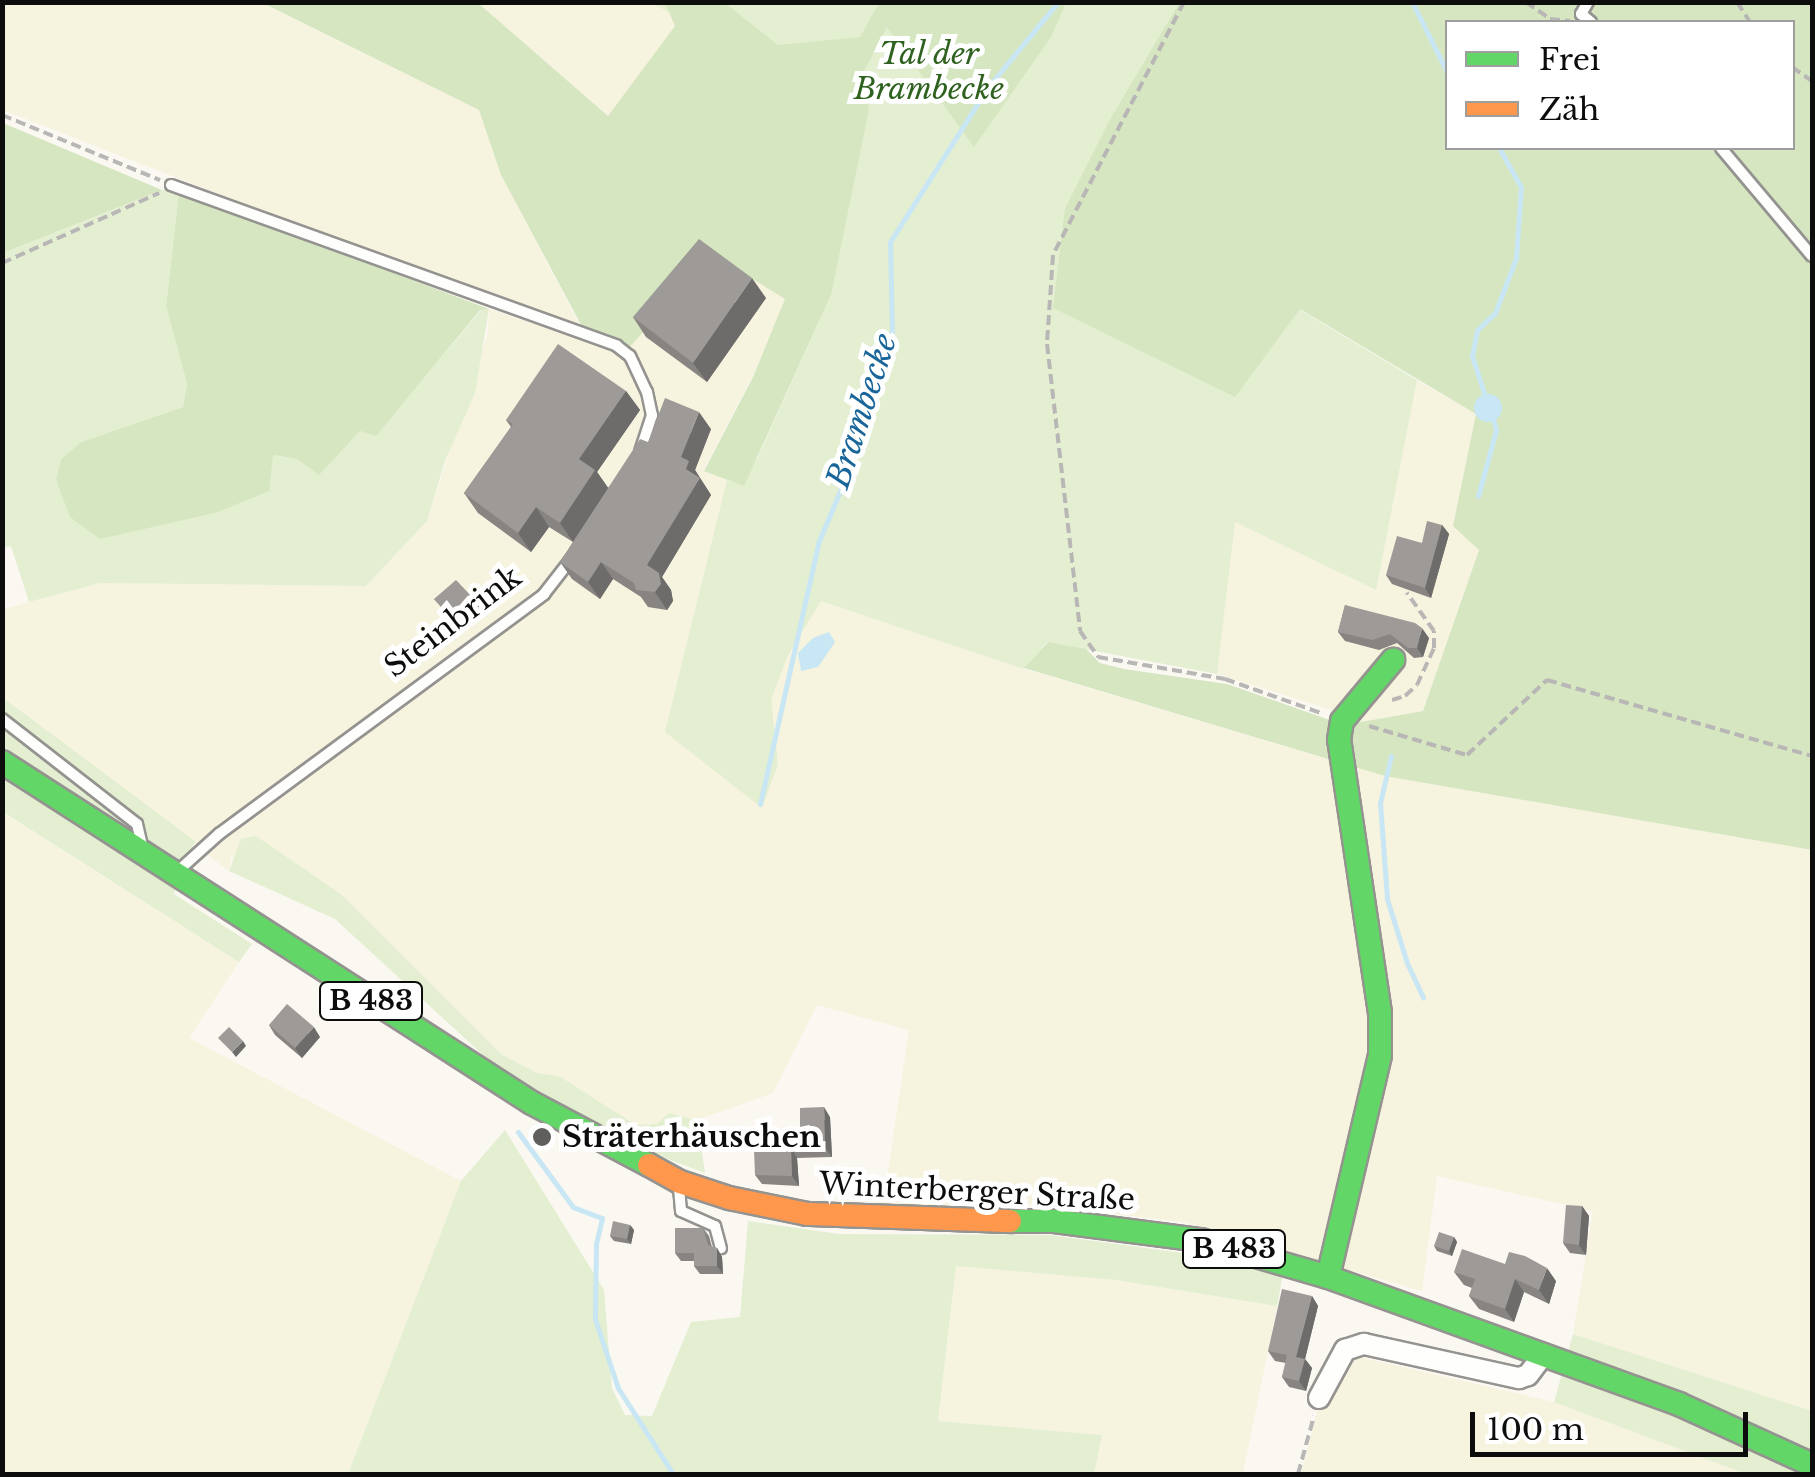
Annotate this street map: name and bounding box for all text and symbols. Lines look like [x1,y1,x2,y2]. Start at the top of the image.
legend [1445,20,1795,150]
park label: Tal der Brambecke [854,36,1004,106]
text: Frei [1539,41,1600,78]
text: Zäh [1539,91,1599,128]
water label: Brambecke [819,329,905,493]
street label: Steinbrink [378,559,528,685]
road number: B 483 [318,978,424,1024]
place label: Sträterhäuschen [562,1119,821,1155]
marker: Sträterhäuschen [531,1126,553,1148]
street label: Winterberger Straße [818,1166,1136,1218]
road number: B 483 [1182,1226,1286,1272]
scale bar [1475,1392,1752,1454]
text: 100 m [1487,1411,1584,1448]

